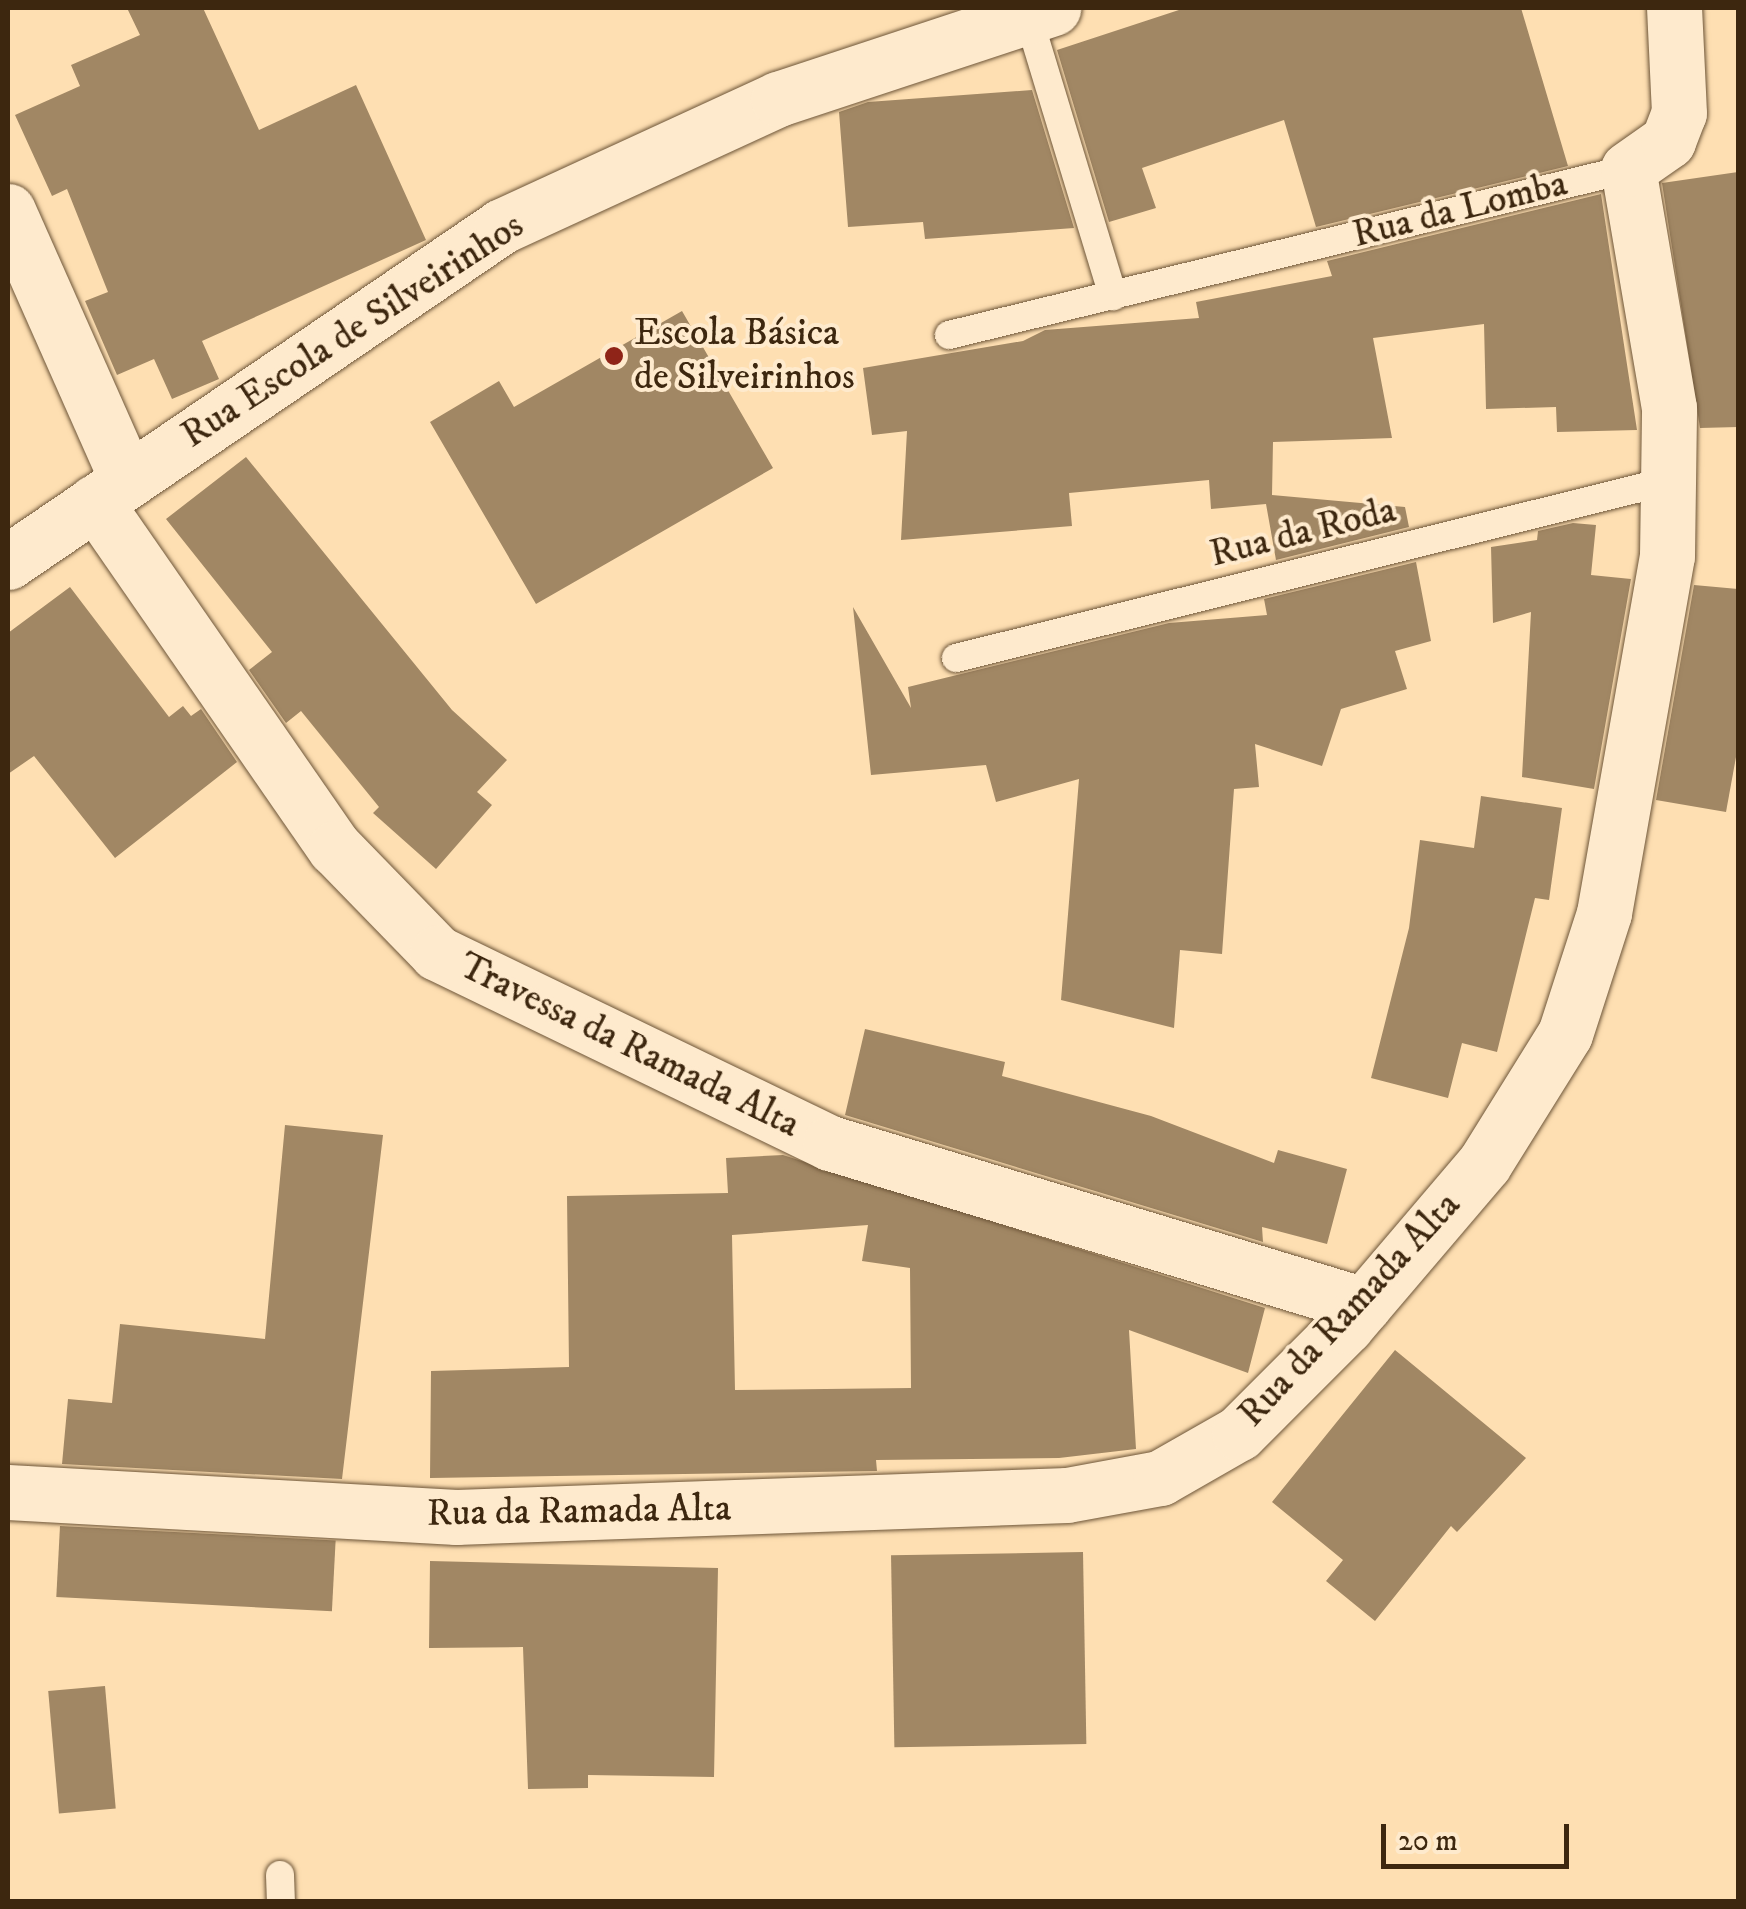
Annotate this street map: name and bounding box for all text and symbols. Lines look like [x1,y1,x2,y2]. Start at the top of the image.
street label: Rua da Lomba [1348,161,1572,259]
street label: Rua Escola de Silveirinhos [173,203,533,459]
place label: Escola Básica de Silveirinhos [634,311,855,400]
marker: Escola Básica de Silveirinhos [603,345,625,367]
street label: Rua da Roda [1205,488,1401,578]
street label: Travessa da Ramada Alta [451,944,807,1148]
street label: Rua da Ramada Alta [1230,1183,1470,1437]
street label: Rua da Ramada Alta [426,1487,732,1537]
scale bar [1386,1804,1574,1866]
text: 20 m [1398,1823,1458,1860]

